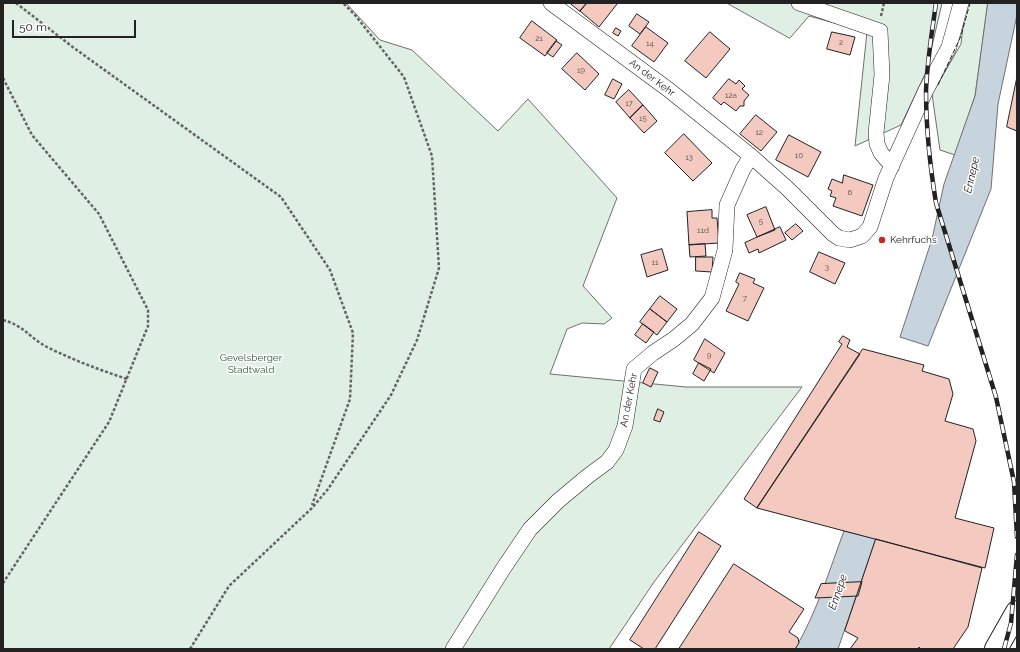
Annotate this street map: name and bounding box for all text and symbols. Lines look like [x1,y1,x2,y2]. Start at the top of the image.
scale bar [14,12,138,38]
text: 50 m [19,20,47,34]
house number: 21 [535,34,543,44]
house number: 2 [839,38,843,48]
house number: 14 [646,39,654,49]
street label: An der Kehr [627,57,677,99]
house number: 19 [577,66,585,76]
house number: 12a [725,91,737,101]
house number: 17 [625,99,633,109]
house number: 15 [639,114,647,124]
house number: 12 [755,128,763,138]
house number: 10 [795,151,803,161]
house number: 13 [685,153,693,163]
water label: Ennepe [961,156,983,194]
house number: 6 [848,188,852,198]
house number: 5 [759,217,763,227]
house number: 11d [697,226,709,236]
place label: Kehrfuchs [890,234,937,246]
marker: Kehrfuchs [877,235,887,245]
house number: 11 [652,258,658,268]
house number: 3 [825,263,829,273]
house number: 7 [743,294,747,304]
house number: 9 [707,351,711,361]
park label: Gevelsberger Stadtwald [220,352,282,376]
street label: An der Kehr [618,372,640,428]
water label: Ennepe [826,572,850,612]

